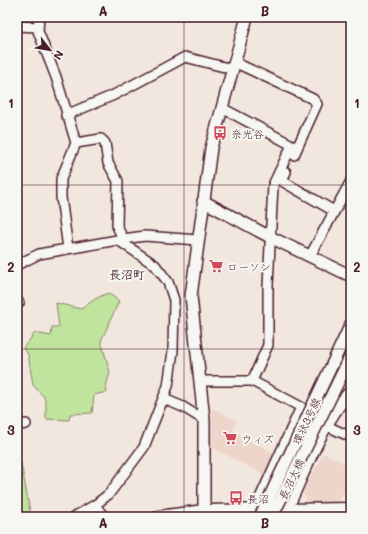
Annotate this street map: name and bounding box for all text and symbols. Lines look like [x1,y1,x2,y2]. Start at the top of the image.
text: A [98,2,108,19]
text: B [261,2,270,19]
north arrow [30,30,70,70]
text: N [50,48,68,63]
text: 1 [8,94,14,111]
text: 1 [354,94,360,111]
bus stop icon: 奈光谷 [212,125,228,141]
place label: 奈光谷 [231,126,264,141]
text: 2 [7,258,15,275]
supermarket icon: ローソン [208,258,224,274]
text: 2 [353,258,361,275]
place label: ローソン [227,259,271,274]
district label: 長沼町 [109,266,145,282]
street label: 環状3号線 [289,395,323,447]
text: 3 [7,421,15,438]
text: 3 [353,421,361,438]
supermarket icon: ウィズ [222,430,238,446]
place label: ウィズ [241,431,274,446]
street label: 長沼大橋 [275,456,307,502]
bus stop icon: 長沼 [228,490,244,506]
place label: 長沼 [247,491,269,506]
text: A [98,514,108,531]
text: B [261,514,270,531]

